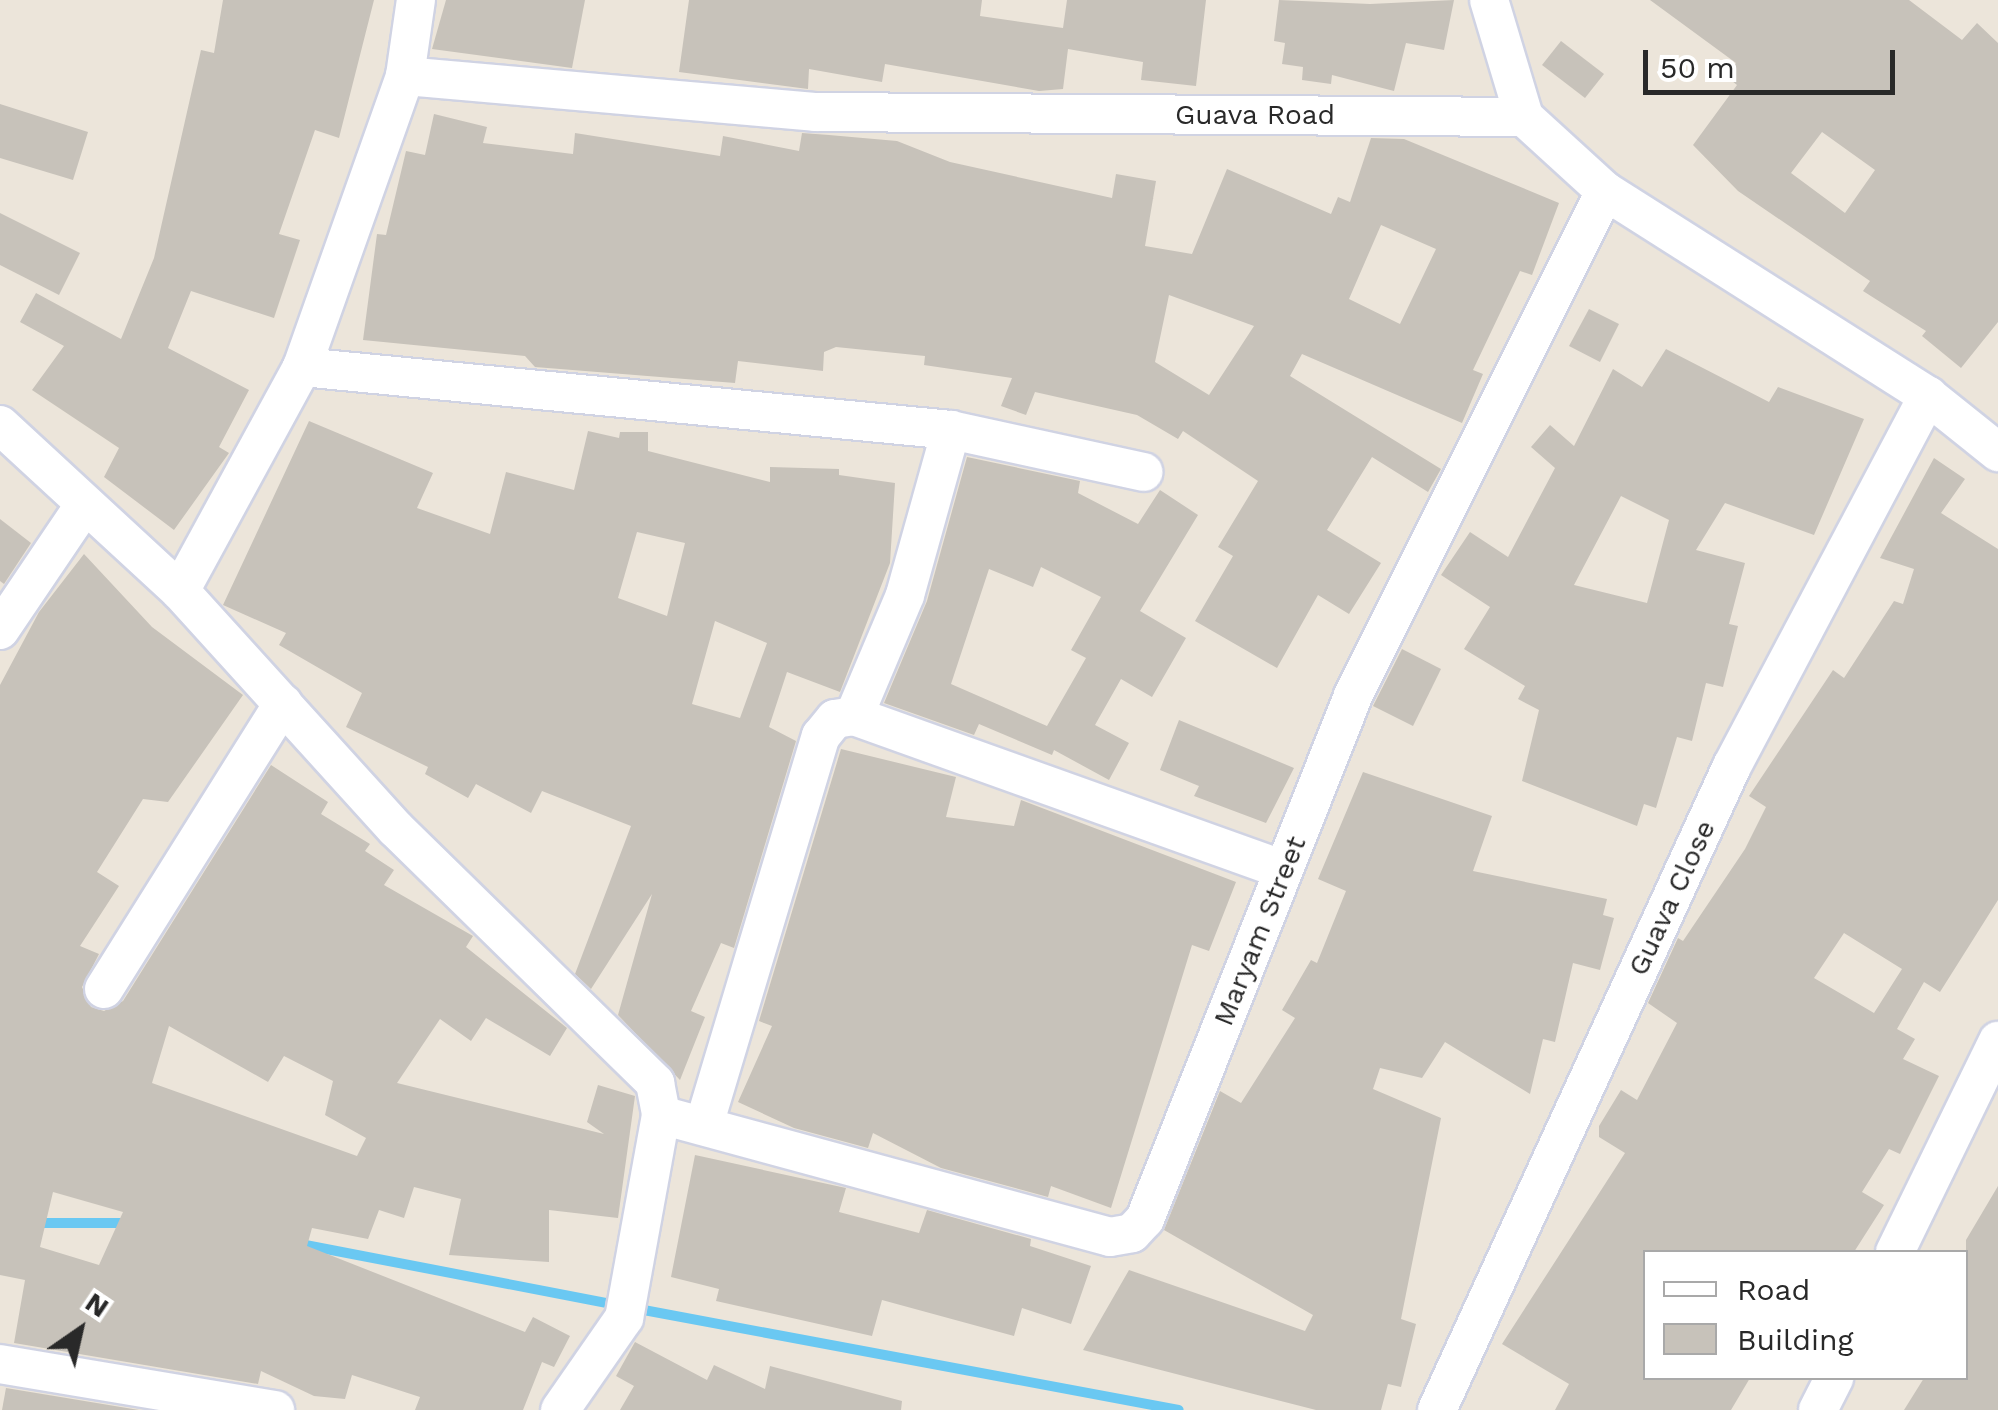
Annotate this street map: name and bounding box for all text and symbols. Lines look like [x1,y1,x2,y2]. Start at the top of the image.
scale bar [1648,30,1900,92]
text: 50 m [1660,50,1735,85]
street label: Guava Road [1175,98,1335,132]
street label: Guava Close [1621,815,1723,981]
street label: Maryam Street [1207,831,1313,1031]
legend [1643,1250,1968,1380]
text: Road [1737,1272,1810,1307]
north arrow [30,1280,130,1380]
text: N [79,1285,115,1324]
text: Building [1737,1322,1854,1357]

